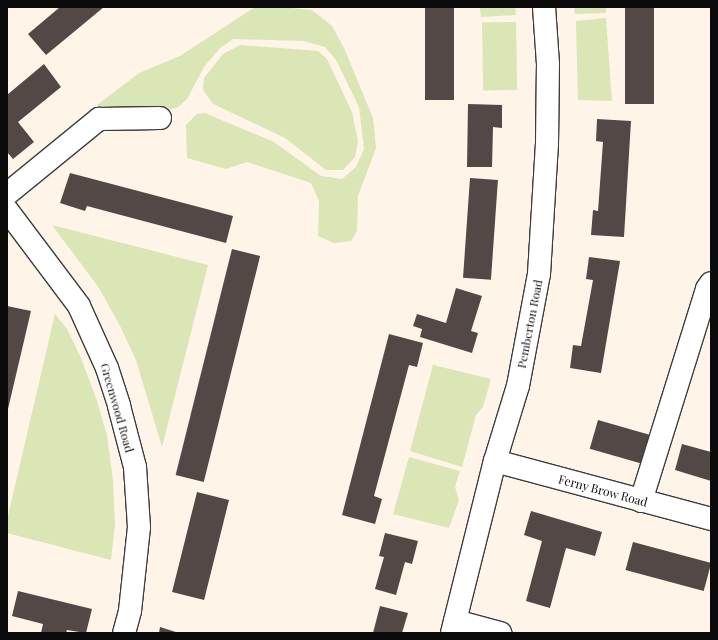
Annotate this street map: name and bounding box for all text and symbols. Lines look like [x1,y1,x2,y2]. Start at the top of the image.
street label: Pemberton Road [514,278,546,370]
street label: Greenwood Road [97,362,137,454]
street label: Ferny Brow Road [556,472,650,510]

